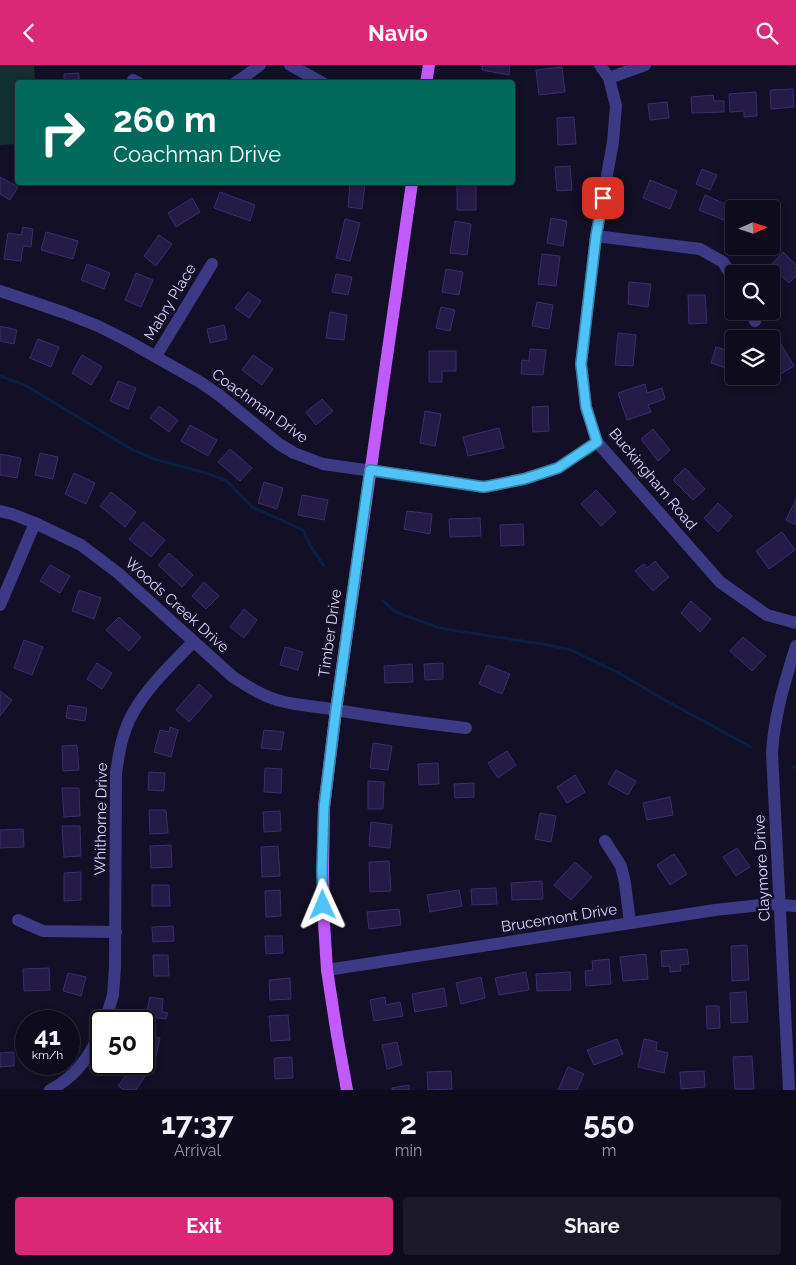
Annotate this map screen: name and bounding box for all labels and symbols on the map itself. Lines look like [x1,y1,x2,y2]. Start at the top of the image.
pin [582,177,624,219]
north arrow [725,200,780,255]
street label: Mabry Place [140,260,200,343]
street label: Coachman Drive [208,365,312,447]
street label: Buckingham Road [605,425,701,533]
street label: Woods Creek Drive [121,554,233,656]
street label: Timber Drive [315,588,345,678]
street label: Whithorne Drive [91,762,111,876]
street label: Claymore Drive [750,814,774,922]
position arrow [296,878,348,930]
street label: Brucemont Drive [500,900,618,936]
speed limit sign: 50 [90,1010,155,1075]

